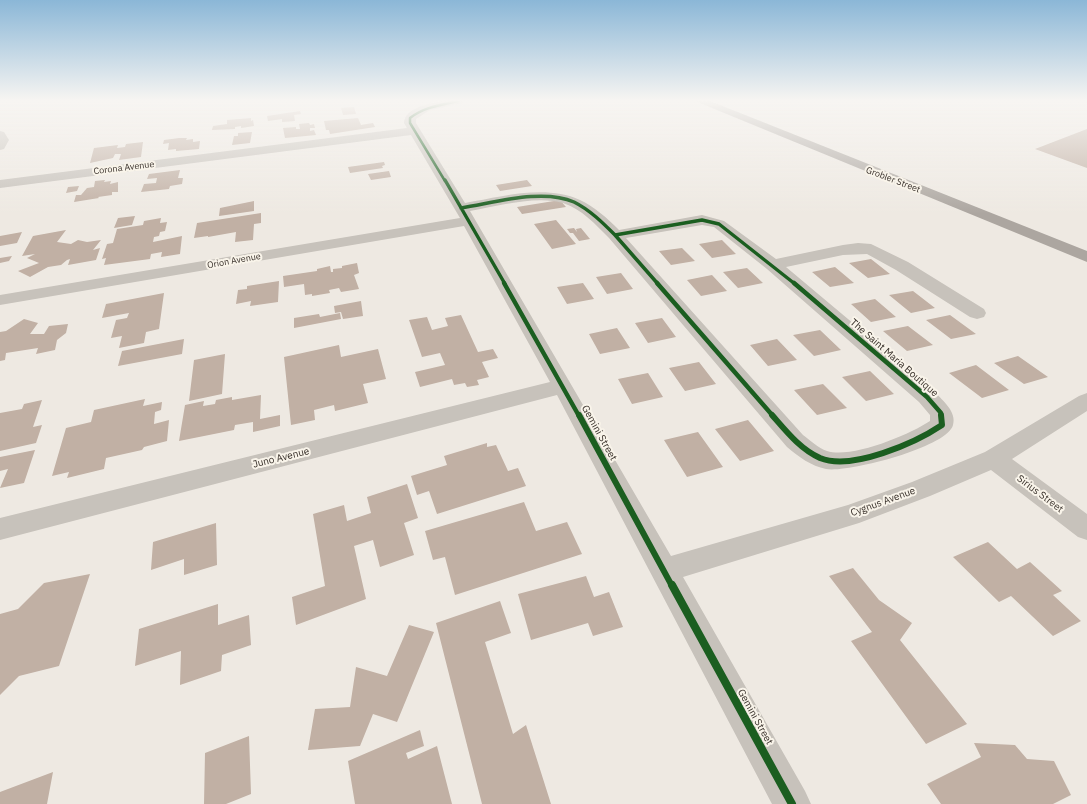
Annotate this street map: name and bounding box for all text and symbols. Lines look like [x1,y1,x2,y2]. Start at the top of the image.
street label: Corona Avenue [93,159,155,177]
street label: Grobler Street [864,165,922,195]
street label: Orion Avenue [206,251,262,271]
street label: The Saint Maria Boutique [848,317,940,399]
street label: Gemini Street [579,403,619,463]
street label: Juno Avenue [252,445,310,471]
street label: Sirius Street [1014,473,1066,515]
street label: Cygnus Avenue [849,485,917,519]
street label: Gemini Street [735,687,775,747]

